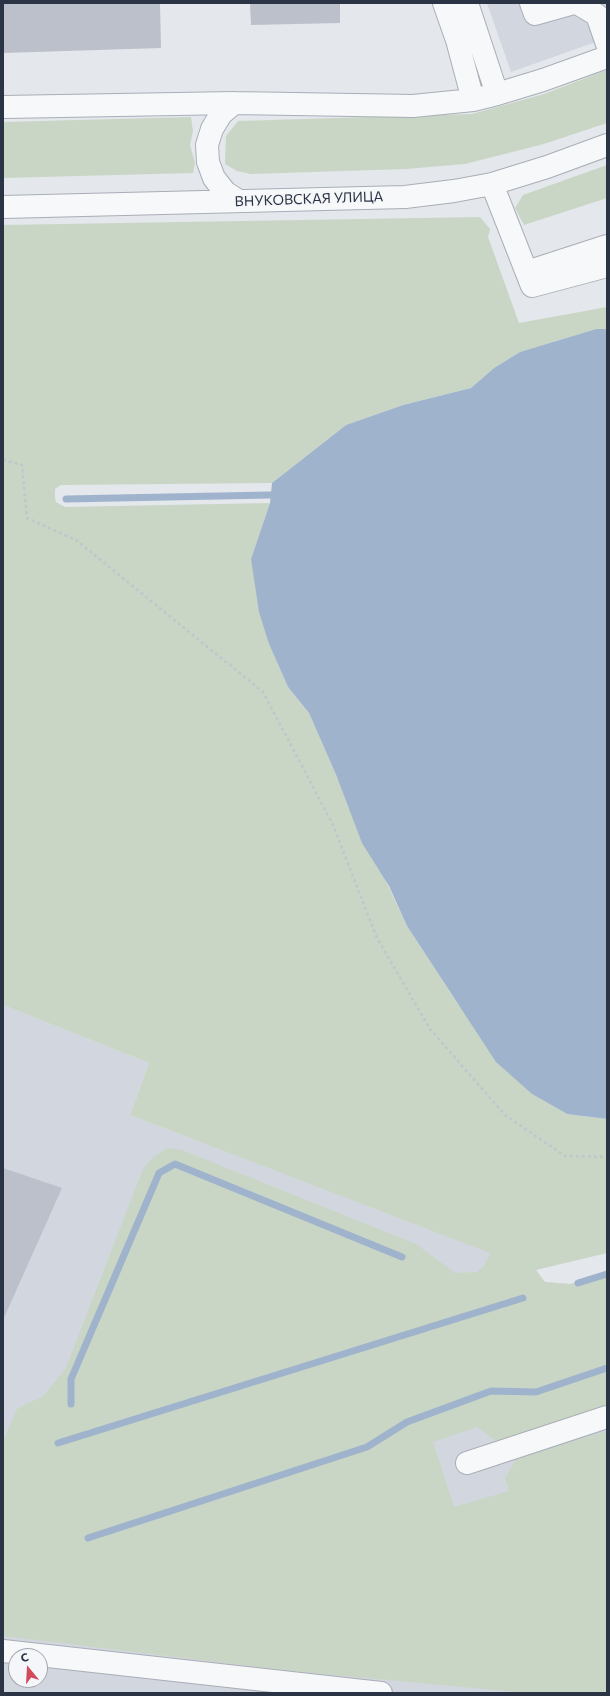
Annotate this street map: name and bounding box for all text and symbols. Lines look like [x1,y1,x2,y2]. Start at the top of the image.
street label: ВНУКОВСКАЯ УЛИЦА [234,188,384,210]
north arrow [8,1648,48,1688]
text: С [19,1650,30,1664]

